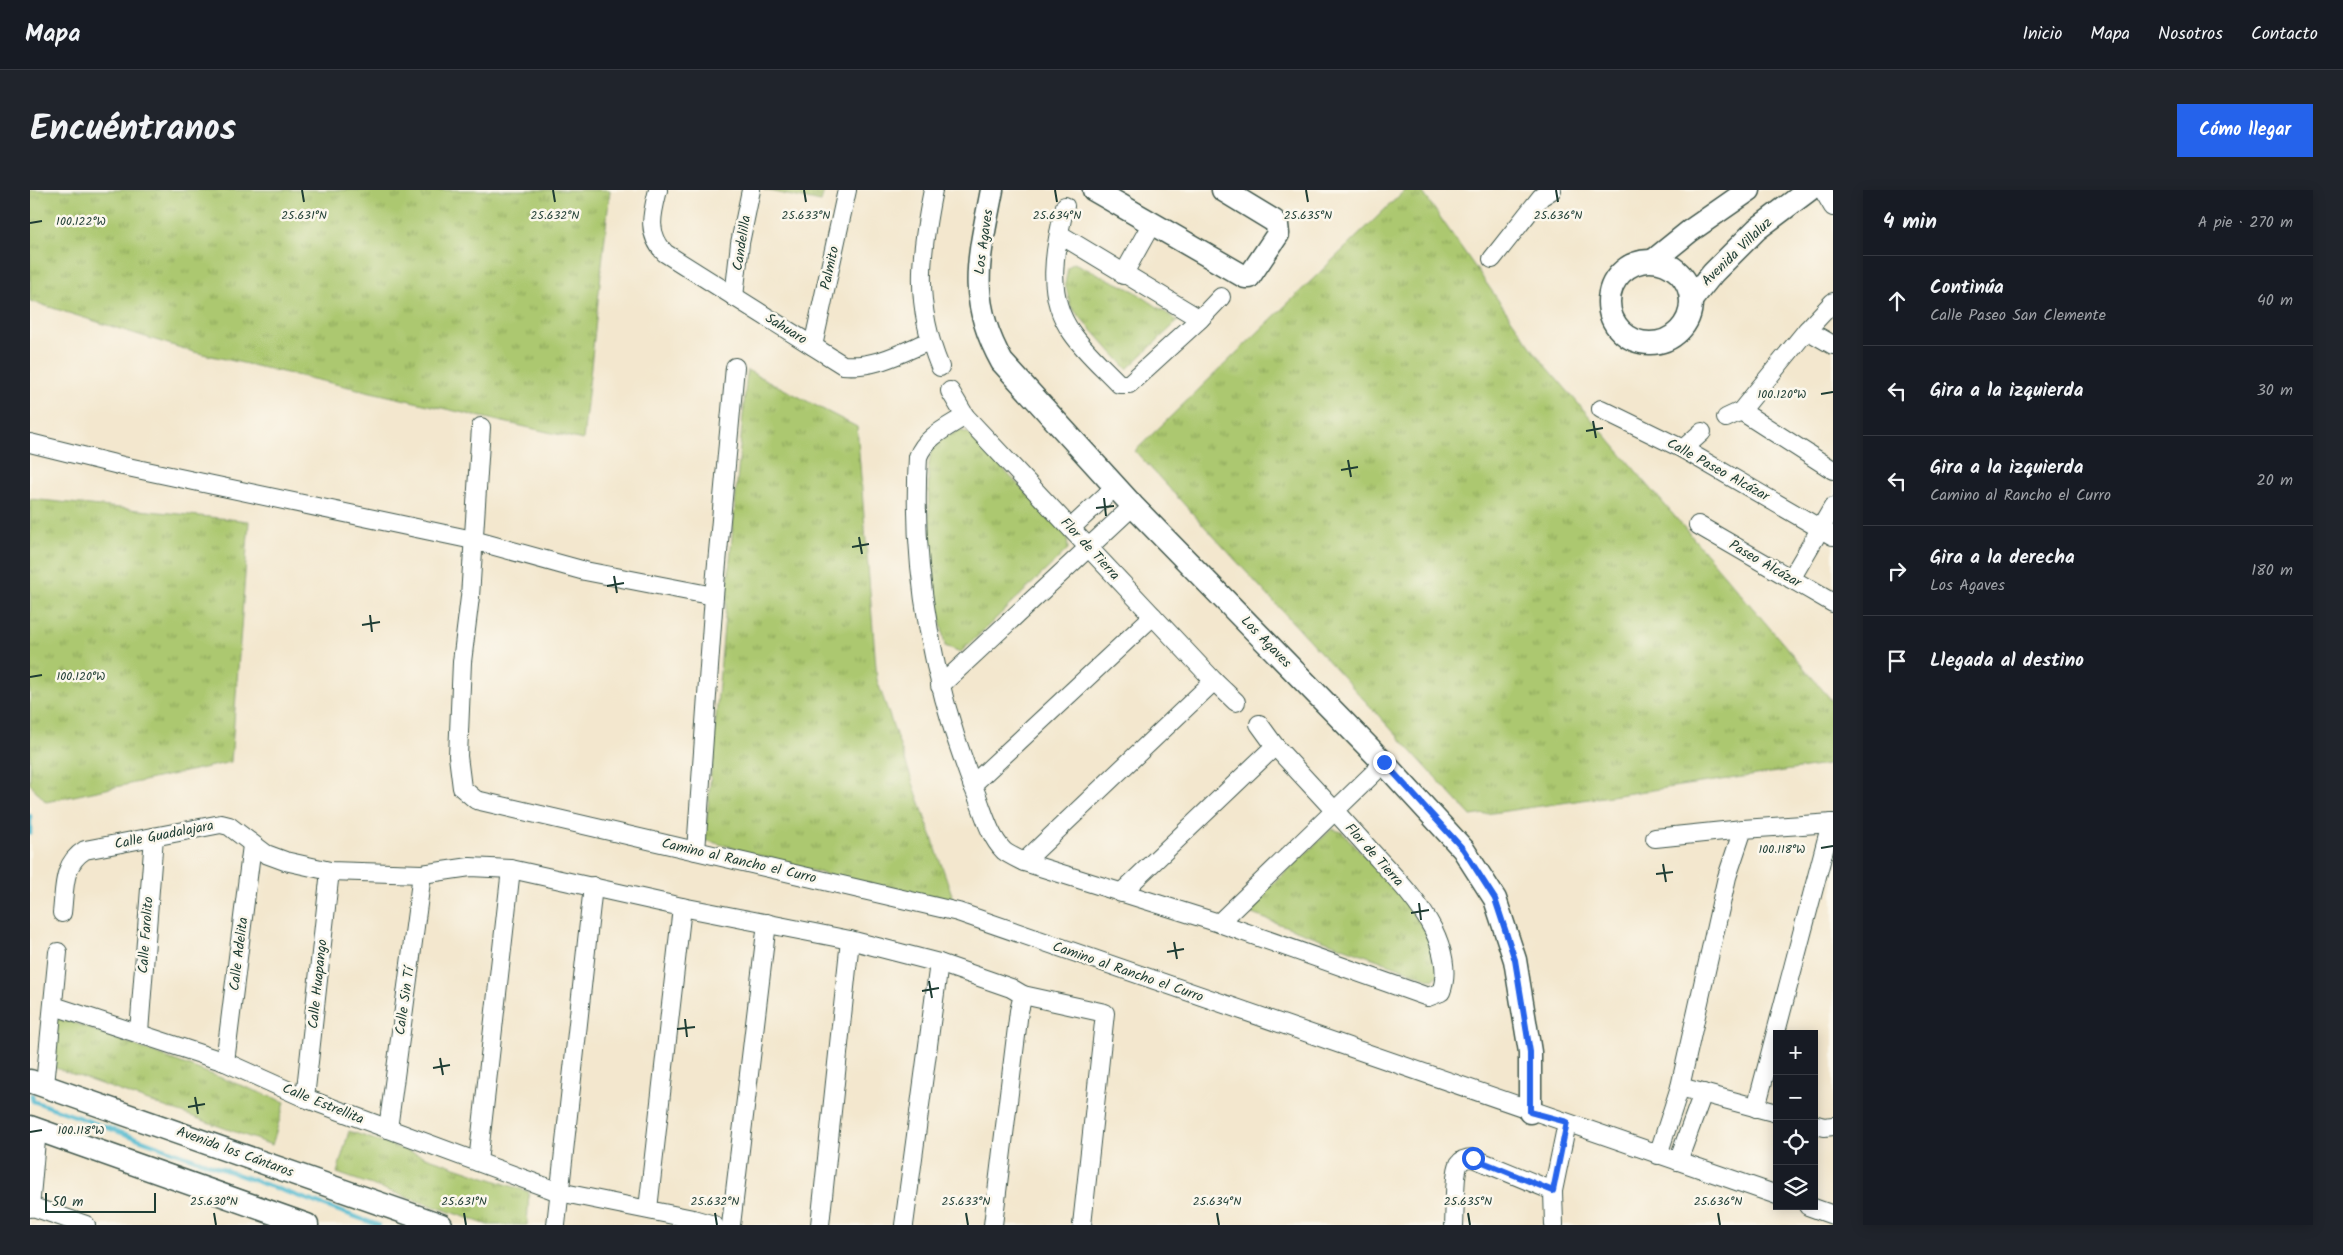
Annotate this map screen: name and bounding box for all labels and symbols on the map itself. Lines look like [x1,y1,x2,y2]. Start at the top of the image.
text: 25.631°N [281,206,327,225]
text: 25.632°N [531,206,579,225]
text: 25.633°N [782,206,830,225]
text: 25.634°N [1033,206,1081,225]
text: 25.635°N [1284,206,1332,225]
text: 25.636°N [1534,206,1582,225]
street label: Los Agaves [969,208,999,276]
text: 100.122°W [56,212,106,231]
street label: Avenida Villaluz [1697,212,1777,292]
street label: Candelilla [727,214,757,272]
street label: Palmito [815,244,845,292]
street label: Sahuaro [761,308,811,350]
text: 100.120°W [1758,385,1806,404]
street label: Calle Paseo Alcázar [1663,433,1774,508]
street label: Flor de Tierra [1055,513,1125,585]
street label: Paseo Alcázar [1725,534,1807,594]
street label: Los Agaves [1235,611,1297,673]
text: 100.120°W [57,667,105,686]
route end [1373,751,1396,774]
street label: Calle Guadalajara [113,815,215,855]
street label: Flor de Tierra [1339,818,1409,892]
street label: Camino al Rancho el Curro [659,832,819,890]
text: 100.118°W [1759,840,1805,859]
street label: Calle Farolito [132,896,160,974]
street label: Calle Adelita [224,916,254,992]
street label: Camino al Rancho el Curro [1050,936,1206,1008]
street label: Calle Huapango [302,938,334,1030]
street label: Calle Sin Tí [389,963,421,1036]
street label: Calle Estrellita [279,1078,367,1130]
text: 100.118°W [58,1121,104,1140]
street label: Avenida los Cántaros [173,1121,297,1183]
route start [1462,1147,1485,1170]
scale bar [45,1190,156,1213]
text: 25.630°N [190,1192,238,1211]
text: 25.631°N [441,1192,487,1211]
text: 25.632°N [691,1192,739,1211]
text: 25.633°N [942,1192,990,1211]
text: 25.634°N [1193,1192,1241,1211]
text: 25.635°N [1444,1192,1492,1211]
text: 25.636°N [1694,1192,1742,1211]

